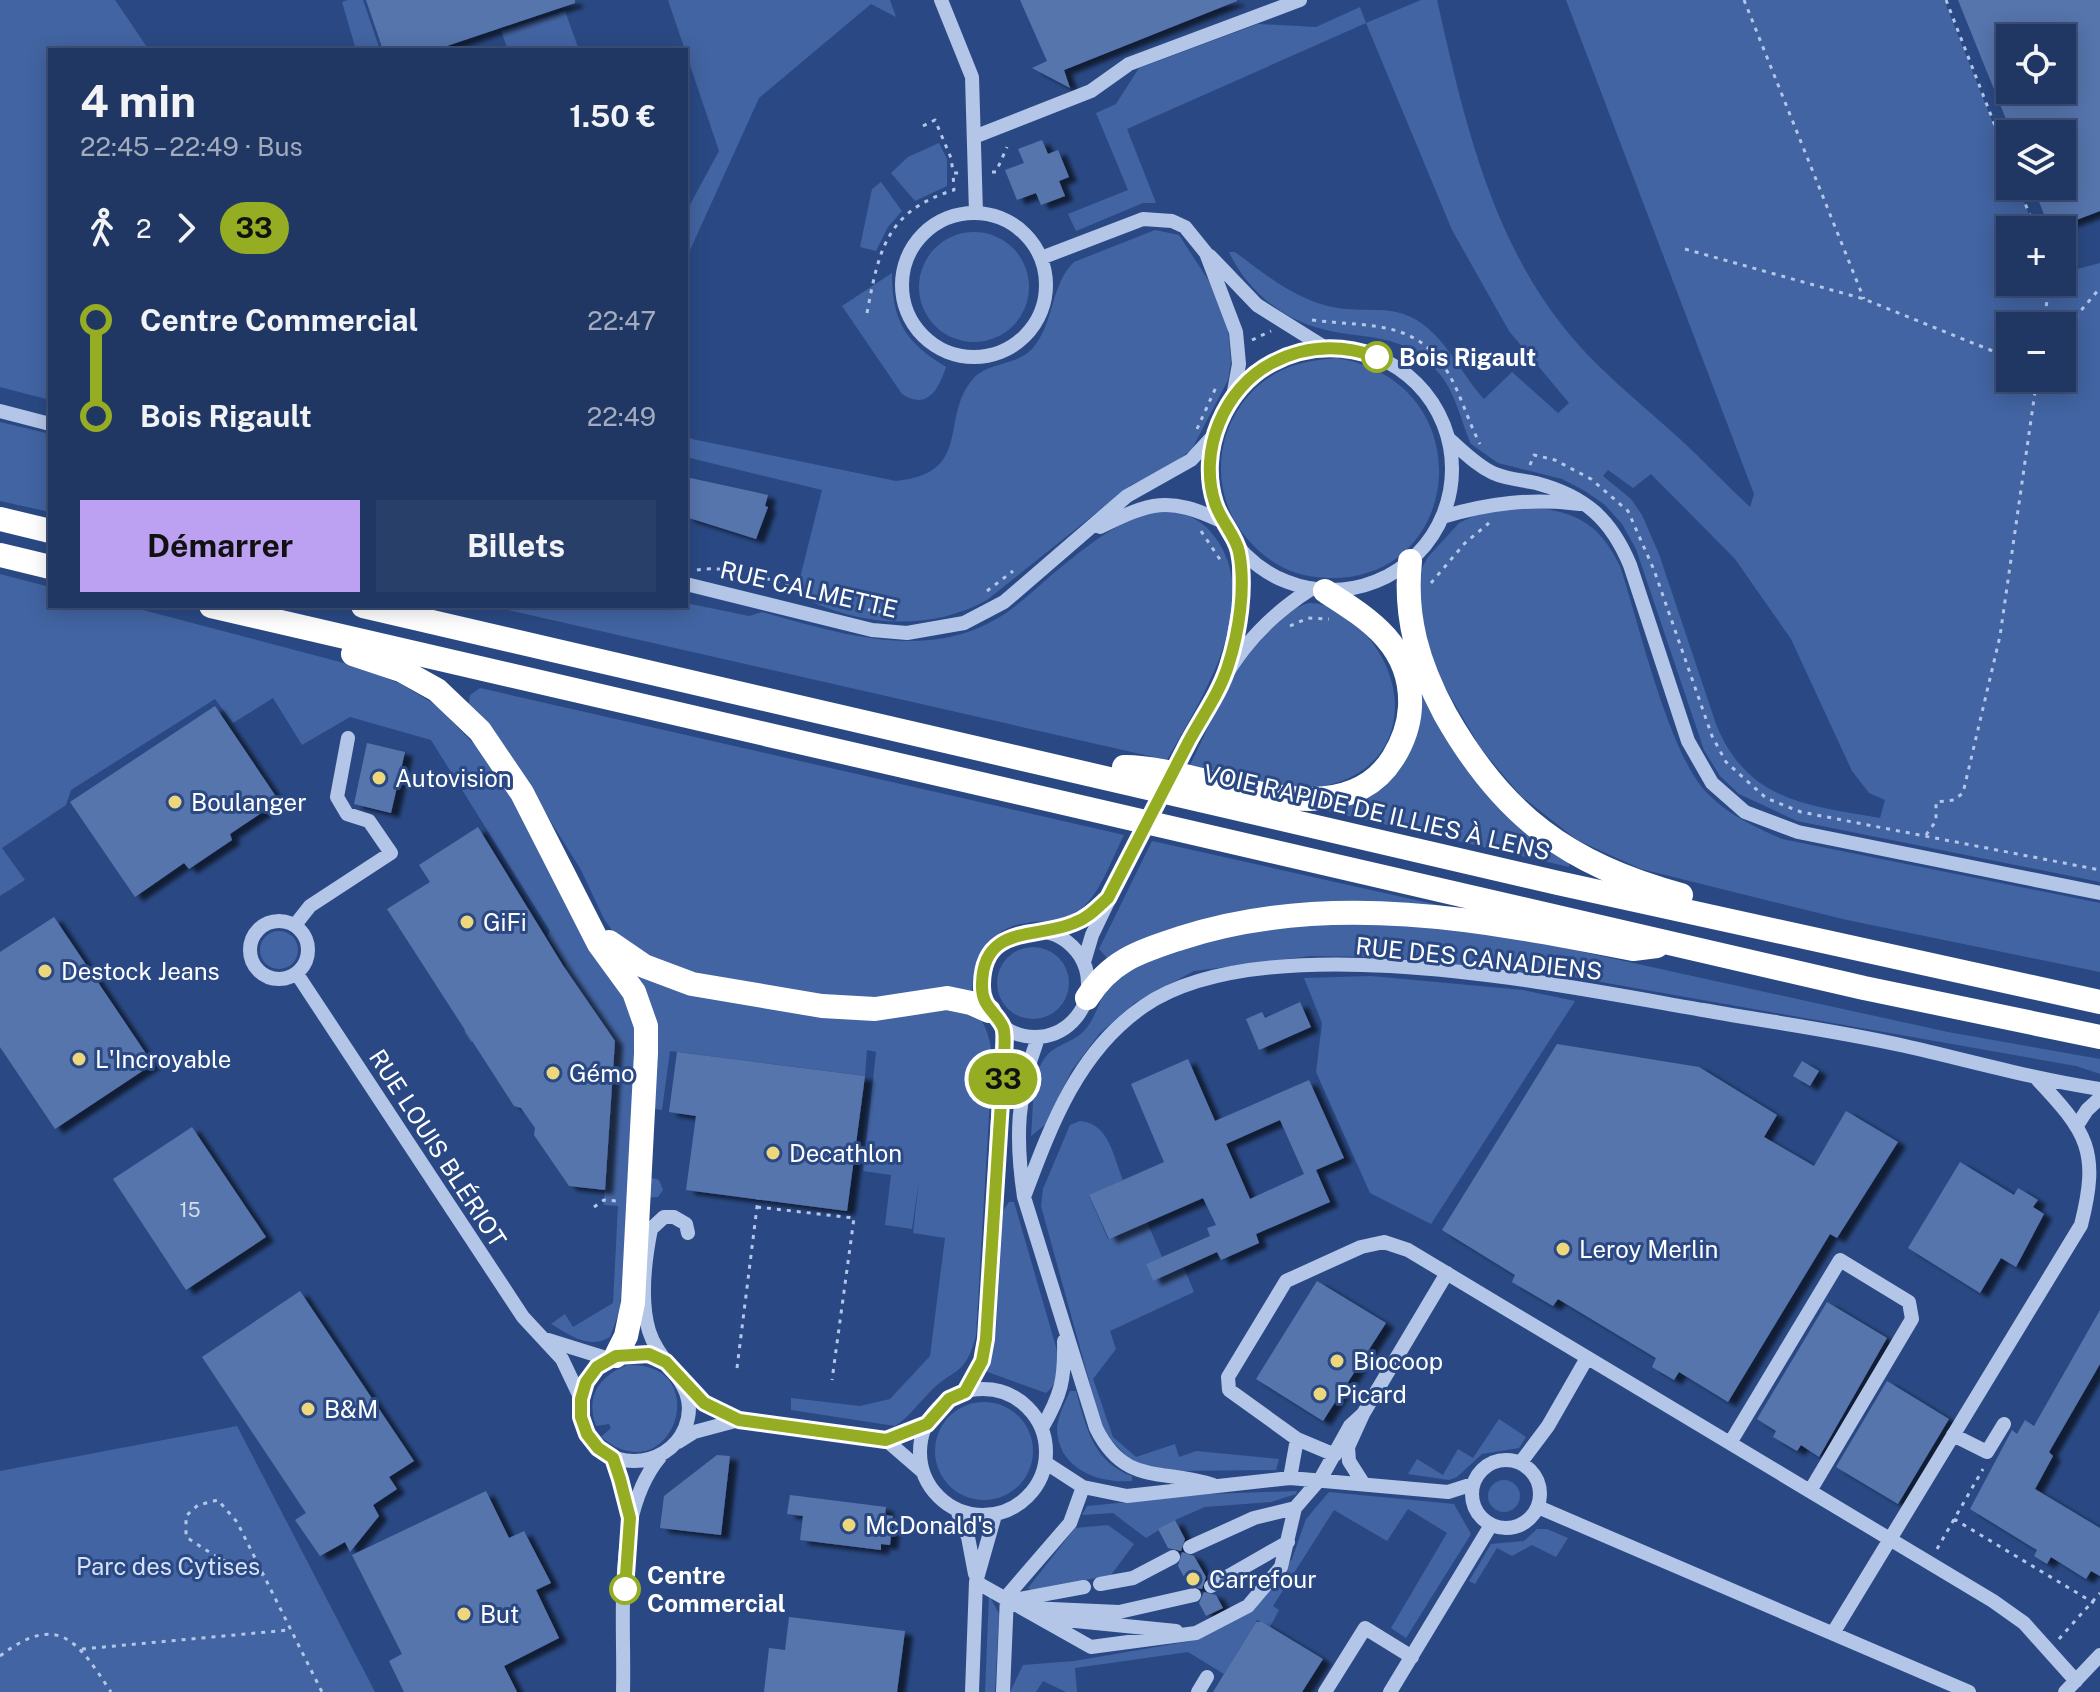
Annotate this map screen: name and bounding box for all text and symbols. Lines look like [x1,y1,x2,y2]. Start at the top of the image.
map controls [1996,24,2076,392]
button: locate [1996,24,2076,104]
text: 4 min [80,75,196,127]
text: 1.50 € [569,98,656,134]
button: layers [1996,120,2076,200]
text: 22:45 – 22:49 · Bus [80,131,303,162]
icon: walk [80,206,124,250]
icon: forward [164,206,208,250]
text: 33 [236,211,273,244]
text: 2 [136,213,152,244]
button: + [1996,216,2076,296]
text: Centre Commercial [140,302,418,338]
text: 22:47 [587,305,656,336]
button: − [1996,312,2076,392]
marker: Bois Rigault [1362,342,1392,372]
place label: Bois Rigault [1399,343,1536,371]
text: Bois Rigault [140,398,312,434]
text: 22:49 [587,401,656,432]
button: Démarrer [80,500,360,592]
button: Billets [376,500,656,592]
street label: RUE CALMETTE [718,555,900,623]
street label: VOIE RAPIDE DE ILLIES À LENS [1201,758,1553,866]
place label: Autovision [395,764,512,792]
marker: Autovision [370,769,388,787]
place label: Boulanger [191,788,307,816]
marker: Boulanger [166,793,184,811]
place label: GiFi [483,908,527,936]
marker: GiFi [458,913,476,931]
street label: RUE DES CANADIENS [1354,931,1604,985]
place label: Destock Jeans [61,957,220,985]
marker: Destock Jeans [36,962,54,980]
street label: RUE LOUIS BLÉRIOT [364,1044,512,1252]
place label: L'Incroyable [95,1045,231,1073]
marker: L'Incroyable [70,1050,88,1068]
line badge: 33 [967,1053,1039,1105]
place label: Gémo [569,1059,635,1087]
text: 33 [984,1062,1022,1095]
marker: Gémo [544,1064,562,1082]
place label: Decathlon [789,1139,902,1167]
marker: Decathlon [764,1144,782,1162]
house number: 15 [180,1198,200,1222]
place label: Leroy Merlin [1579,1235,1718,1263]
marker: Leroy Merlin [1554,1240,1572,1258]
place label: Biocoop [1353,1347,1443,1375]
marker: Biocoop [1328,1352,1346,1370]
place label: Picard [1336,1380,1407,1408]
marker: Picard [1311,1385,1329,1403]
place label: B&M [324,1395,378,1423]
marker: B&M [299,1400,317,1418]
place label: McDonald's [865,1511,993,1539]
marker: McDonald's [840,1516,858,1534]
park label: Parc des Cytises [76,1552,260,1580]
place label: Centre Commercial [647,1561,786,1617]
place label: Carrefour [1209,1565,1317,1593]
marker: Carrefour [1184,1570,1202,1588]
marker: Centre Commercial [610,1574,640,1604]
place label: But [480,1600,519,1628]
marker: But [455,1605,473,1623]

